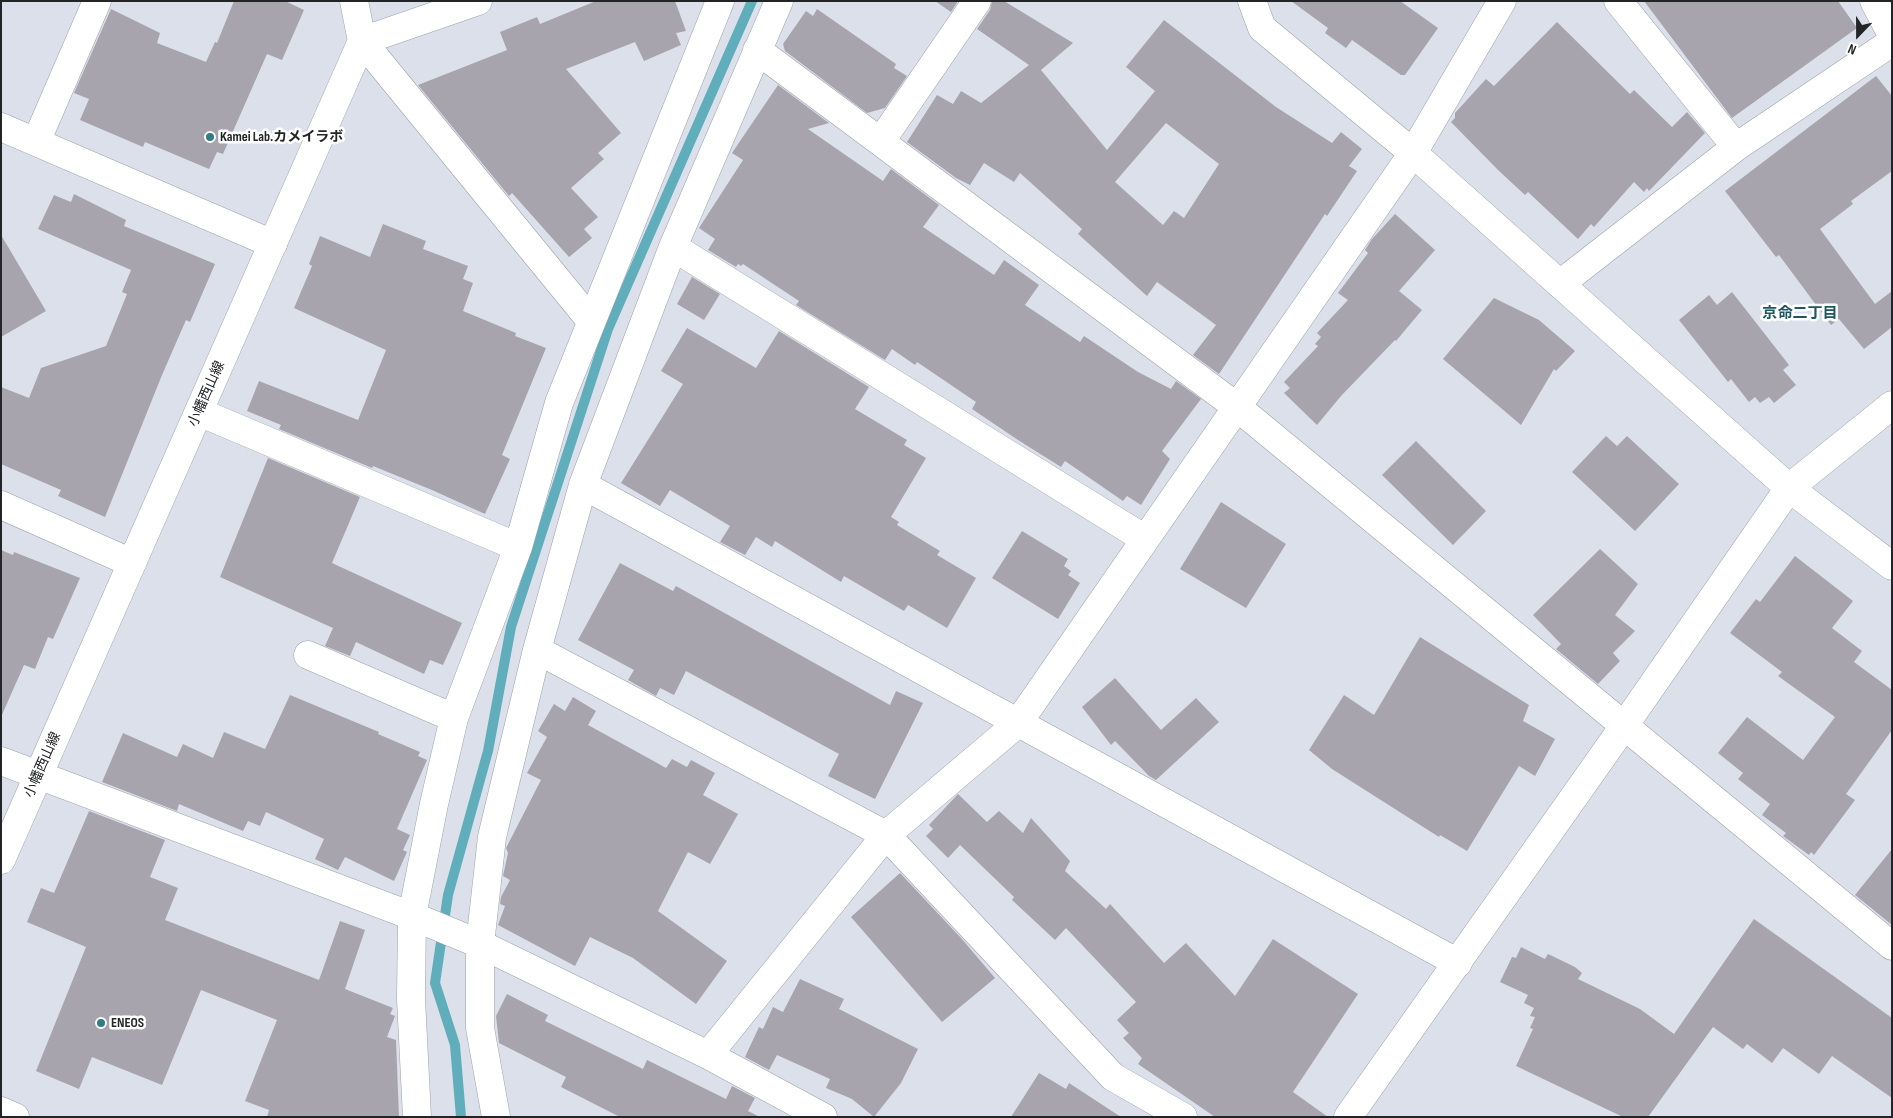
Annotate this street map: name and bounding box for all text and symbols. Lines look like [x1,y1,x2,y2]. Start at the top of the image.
north arrow [1833,10,1883,60]
text: N [1846,40,1859,59]
place label: Kamei Lab.カメイラボ [220,129,343,145]
marker: Kamei Lab.カメイラボ [204,131,216,143]
district label: 京命二丁目 [1763,305,1837,323]
street label: 小幡西山線 [185,359,229,429]
street label: 小幡西山線 [21,730,65,800]
place label: ENEOS [111,1015,144,1031]
marker: ENEOS [95,1017,107,1029]

